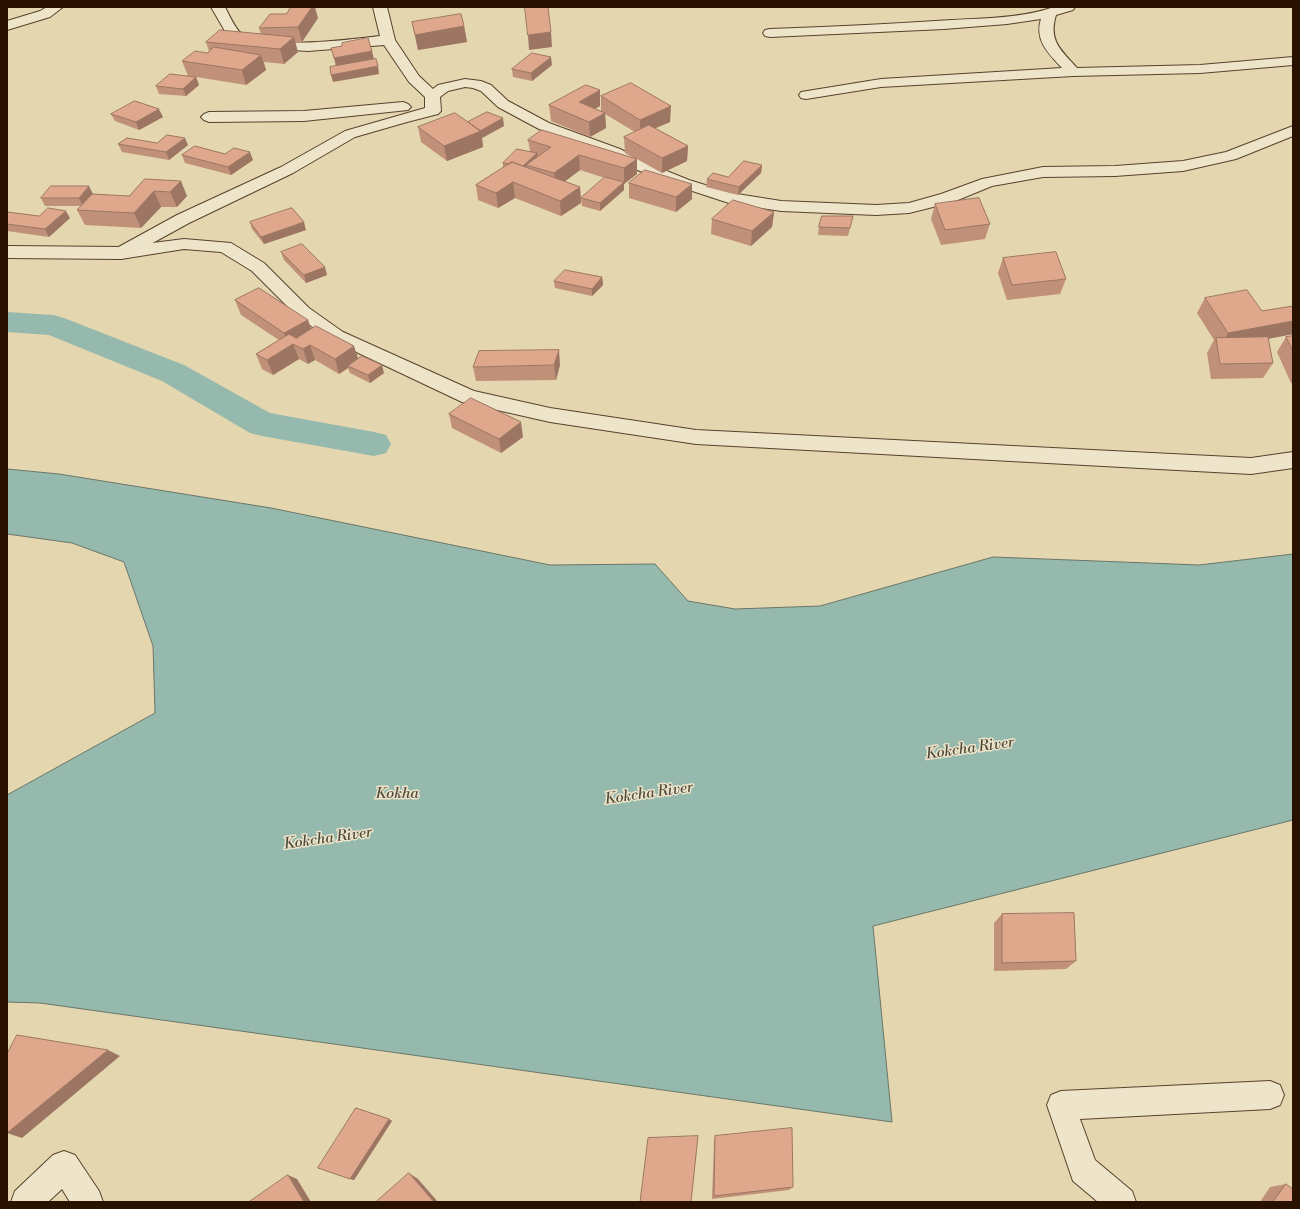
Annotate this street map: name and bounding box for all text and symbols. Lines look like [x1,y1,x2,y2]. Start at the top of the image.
water label: Kokcha River [925,734,1015,764]
water label: Kokcha River [604,779,694,809]
water label: Kokha [375,785,419,803]
water label: Kokcha River [283,824,373,854]

